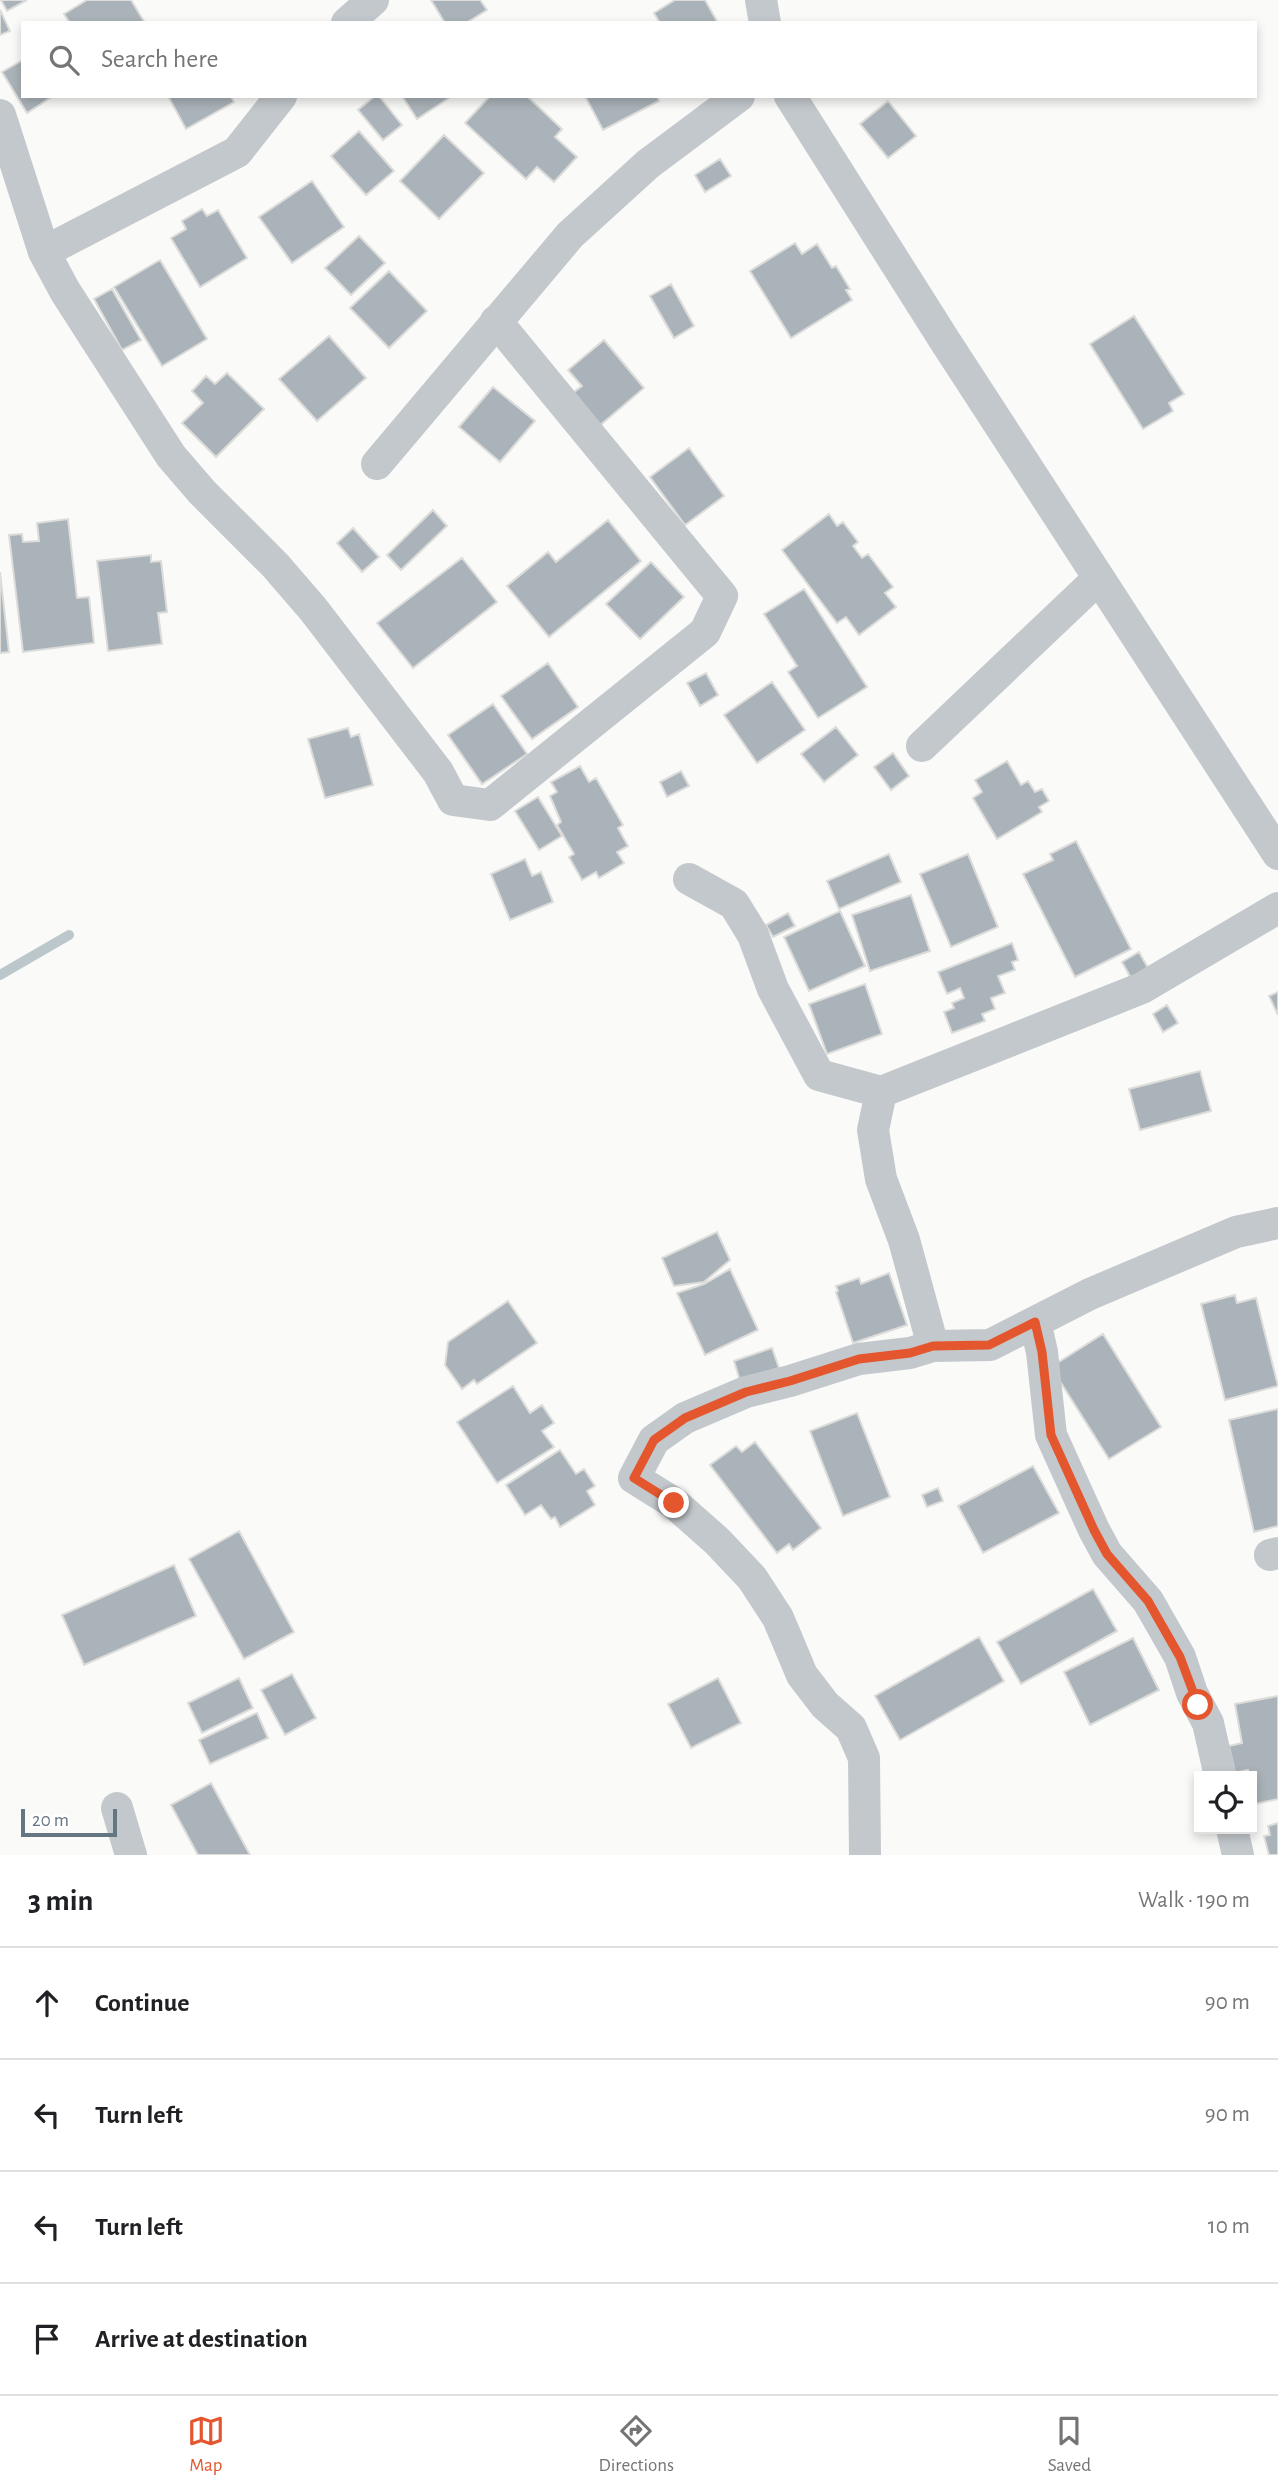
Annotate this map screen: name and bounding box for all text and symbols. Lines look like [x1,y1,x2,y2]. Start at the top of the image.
search box [21,21,1257,98]
icon: search [45,41,83,79]
text: Search here [101,46,219,72]
route end [658,1487,689,1518]
route start [1182,1689,1213,1720]
map controls [1194,1771,1257,1834]
button: locate [1194,1771,1257,1834]
scale bar [21,1806,117,1838]
text: 20 m [32,1811,69,1830]
text: 3 min [28,1886,93,1916]
text: Walk · 190 m [1138,1889,1250,1912]
icon: ahead [28,1984,66,2022]
text: Continue [95,1990,190,2016]
text: 90 m [1205,1991,1250,2014]
icon: left [28,2096,66,2134]
text: Turn left [95,2102,183,2128]
text: 90 m [1205,2103,1250,2126]
icon: left [28,2208,66,2246]
text: Turn left [95,2214,183,2240]
text: 10 m [1208,2215,1250,2238]
icon: arrive [28,2320,66,2358]
text: Arrive at destination [95,2326,308,2352]
tab: Map [187,2412,225,2477]
tab: Directions [598,2412,674,2477]
tab: Saved [1048,2412,1091,2477]

